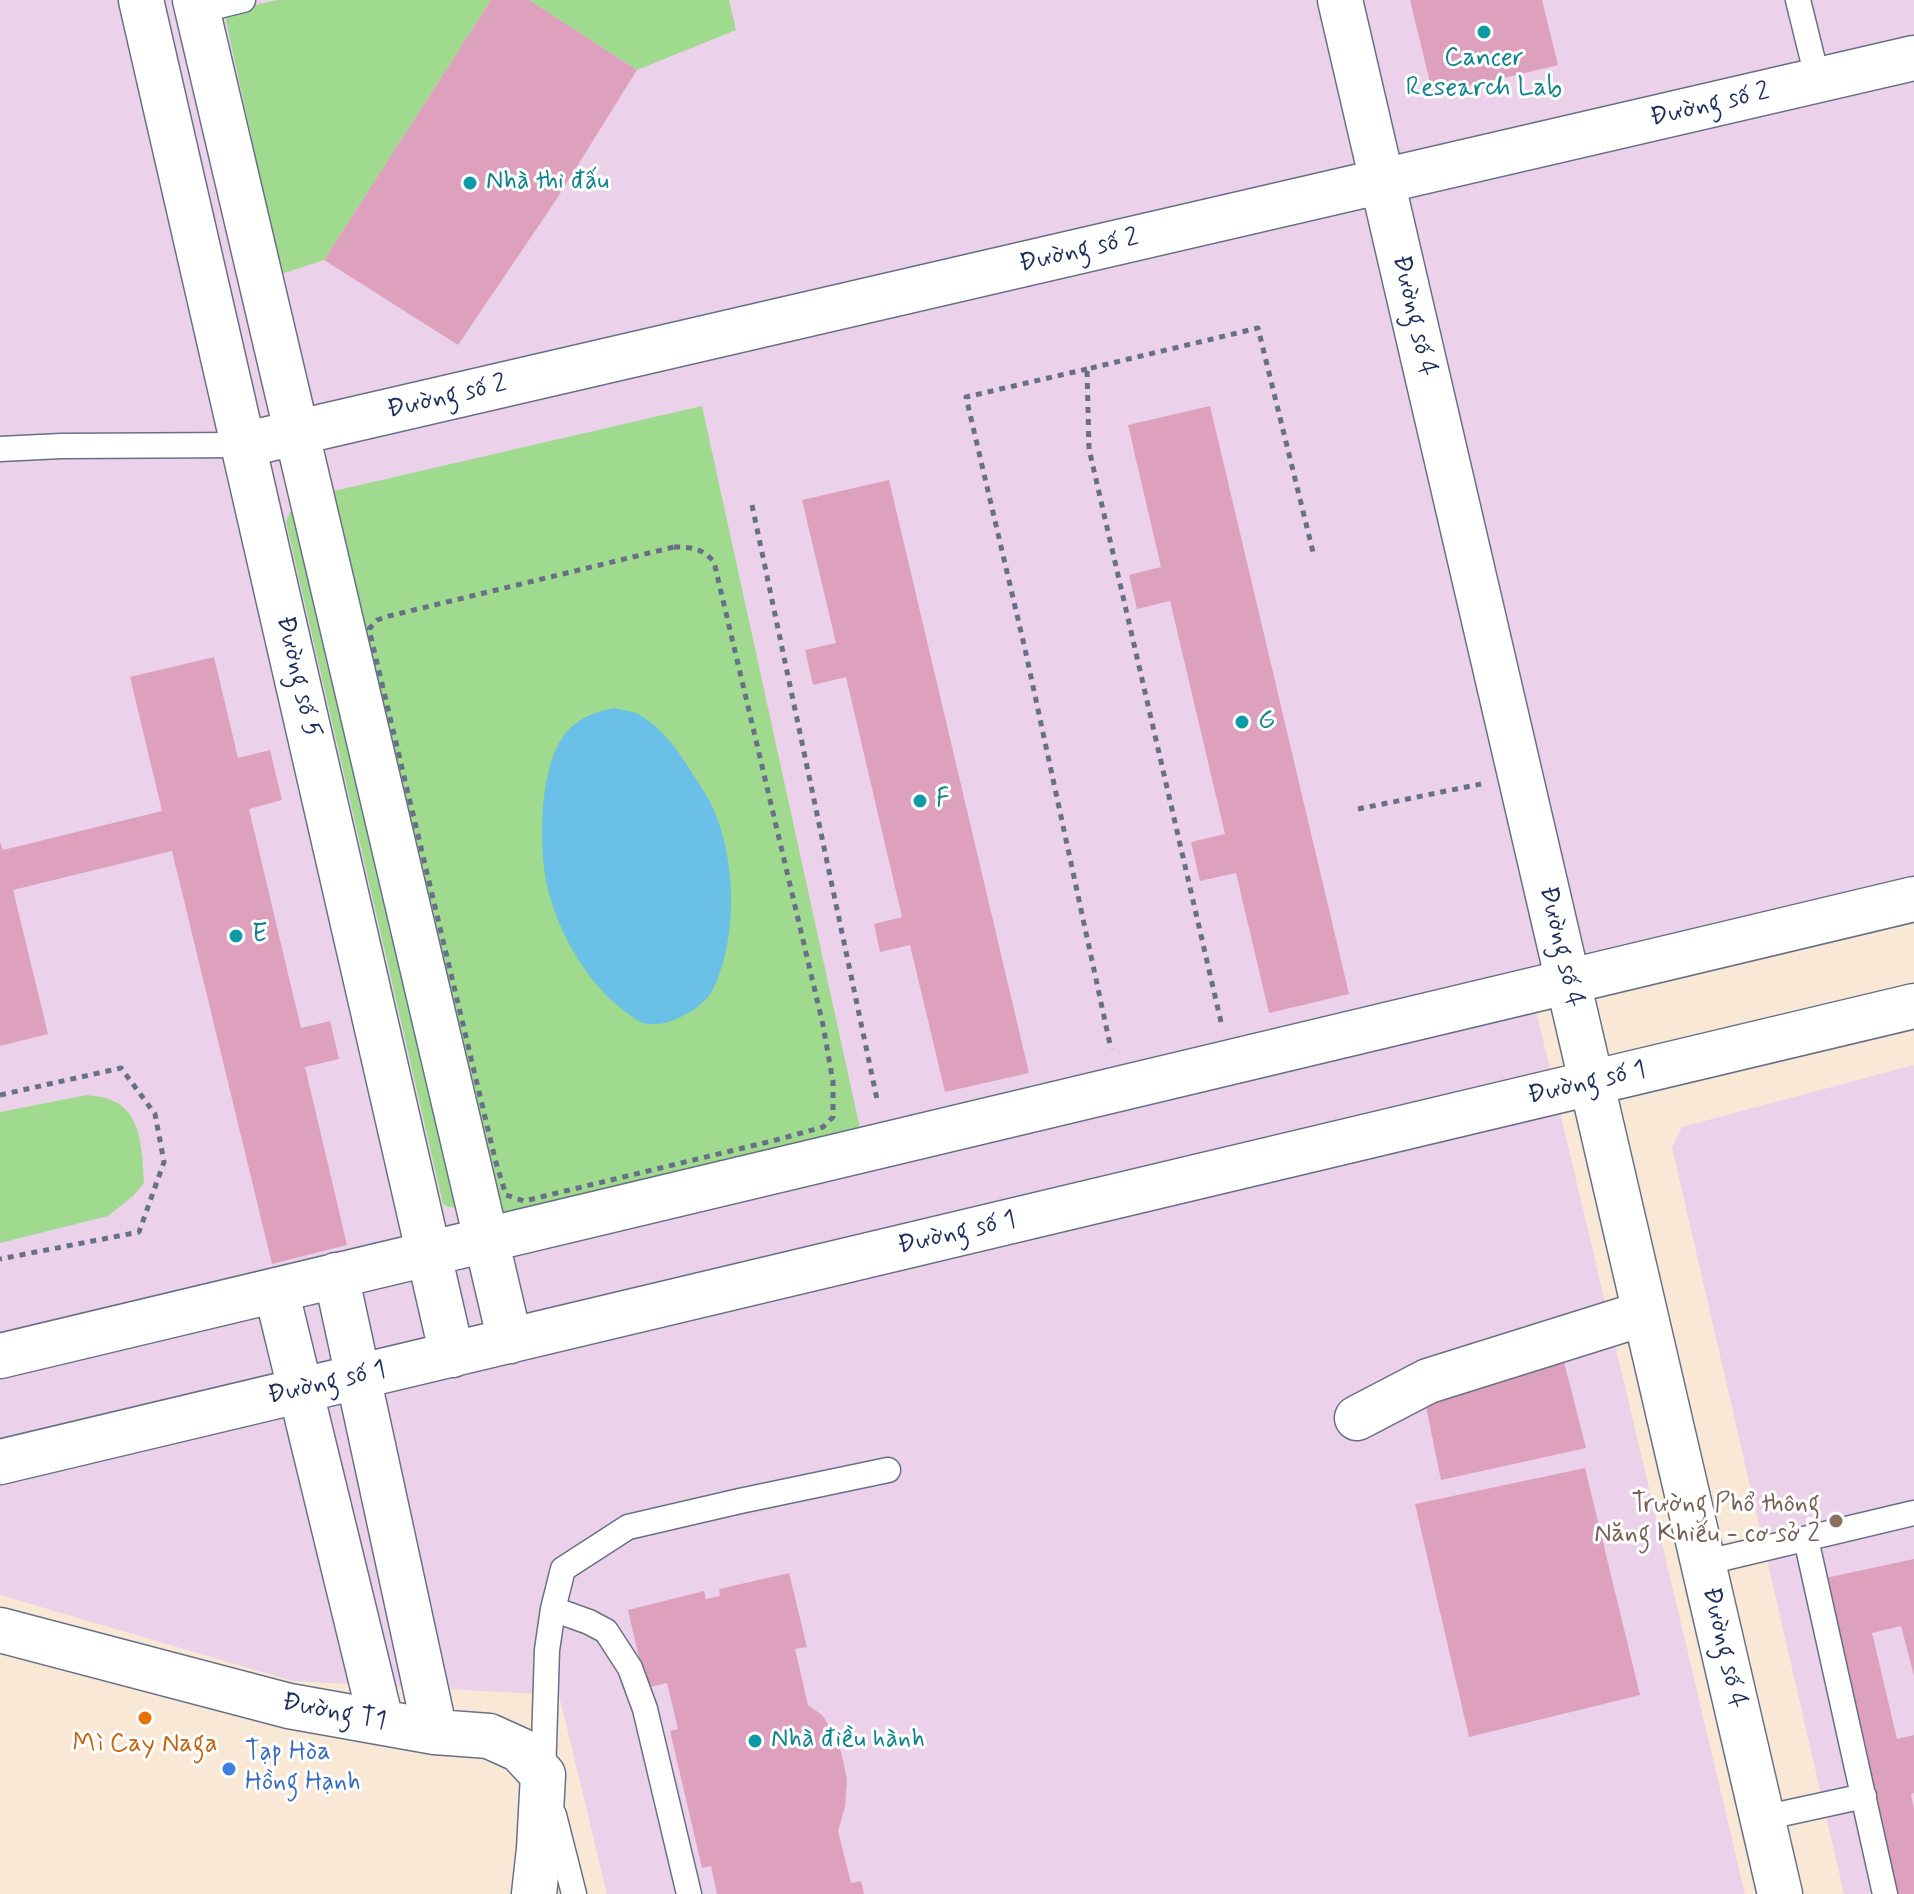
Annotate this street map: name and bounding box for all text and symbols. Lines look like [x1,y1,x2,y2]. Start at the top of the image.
marker: Cancer Research Lab [1475,23,1493,41]
place label: Cancer Research Lab [1406,44,1562,106]
street label: Đường số 2 [1647,77,1773,135]
place label: Nhà thi đấu [486,167,609,199]
marker: Nhà thi đấu [461,174,479,192]
street label: Đường số 2 [1016,223,1142,281]
street label: Đường số 4 [1384,252,1442,380]
street label: Đường số 2 [384,369,510,427]
street label: Đường số 5 [268,613,326,741]
place label: G [1258,706,1275,738]
marker: G [1233,713,1251,731]
place label: F [936,785,950,817]
marker: F [911,792,929,810]
street label: Đường số 4 [1531,883,1589,1011]
place label: E [252,920,267,952]
marker: E [227,927,245,945]
street label: Đường số 1 [1525,1055,1649,1113]
street label: Đường số 1 [895,1205,1019,1263]
street label: Đường số 1 [265,1355,389,1413]
place label: Trường Phổ thông Năng Khiếu - cơ sở 2 [1594,1490,1820,1552]
marker: Trường Phổ thông Năng Khiếu - cơ sở 2 [1827,1512,1845,1530]
street label: Đường số 4 [1694,1584,1752,1712]
street label: Đường T1 [279,1688,389,1738]
marker: Mì Cay Naga [136,1709,154,1727]
place label: Nhà điều hành [771,1725,925,1757]
place label: Mì Cay Naga [73,1730,217,1762]
marker: Nhà điều hành [746,1732,764,1750]
place label: Tạp Hòa Hồng Hạnh [245,1738,361,1800]
marker: Tạp Hòa Hồng Hạnh [220,1760,238,1778]

